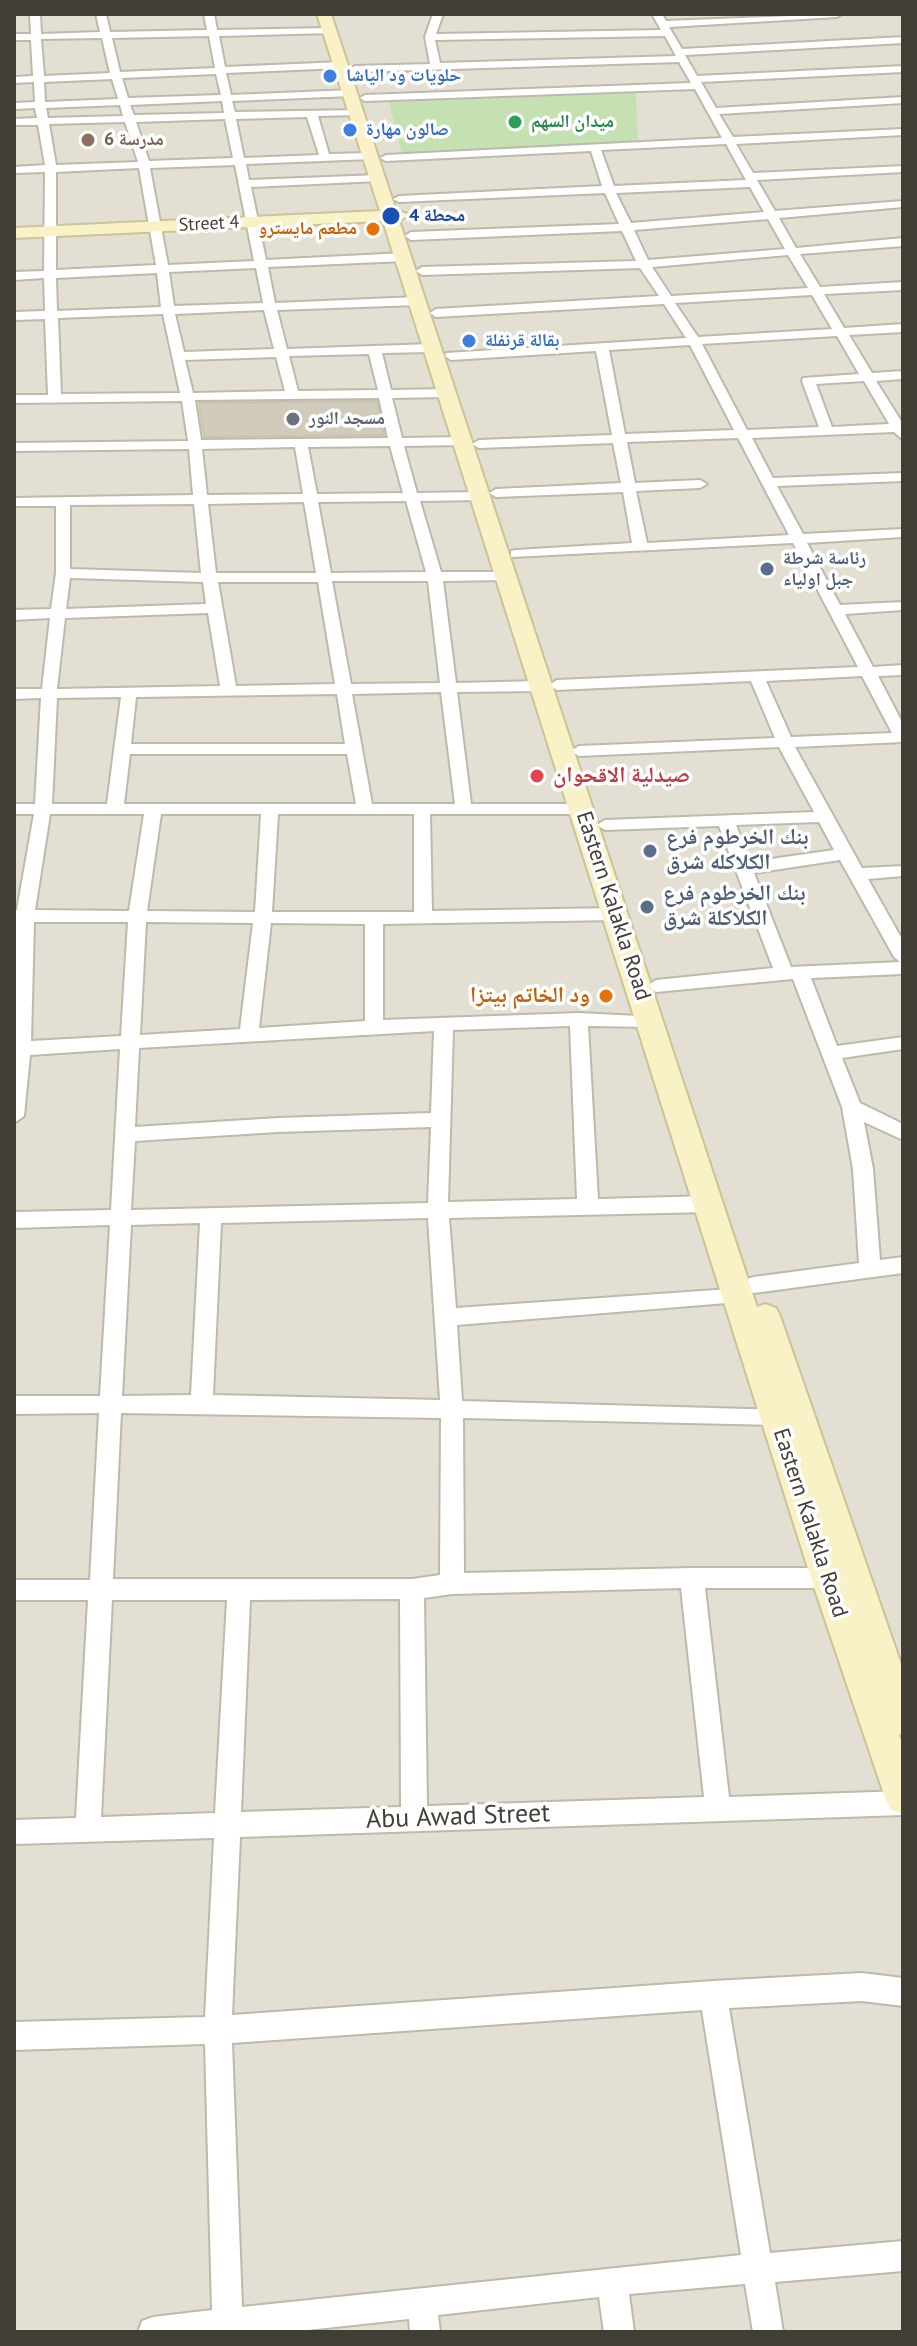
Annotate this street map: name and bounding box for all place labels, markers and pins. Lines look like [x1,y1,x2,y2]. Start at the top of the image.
place label: حلويات ود الياشا [346,65,461,87]
marker: حلويات ود الياشا [321,67,339,85]
place label: ميدان السهم [531,111,614,133]
marker: ميدان السهم [506,113,524,131]
place label: صالون مهارة [366,119,449,141]
marker: صالون مهارة [341,121,359,139]
place label: مدرسة 6 [104,129,164,151]
marker: مدرسة 6 [79,131,97,149]
marker: محطة 4 [380,205,402,227]
place label: محطة 4 [409,205,465,227]
place label: مطعم مايسترو [258,218,357,240]
marker: مطعم مايسترو [364,220,382,238]
place label: بقالة قرنفلة [485,330,559,352]
marker: بقالة قرنفلة [460,332,478,350]
place label: مسجد النور [309,408,385,430]
marker: مسجد النور [284,410,302,428]
place label: رئاسة شرطة جبل اولياء [783,548,866,590]
marker: رئاسة شرطة جبل اولياء [758,560,776,578]
place label: صيدلية الاقحوان [553,763,690,789]
marker: صيدلية الاقحوان [528,767,546,785]
place label: بنك الخرطوم فرع الكلاكله شرق [666,825,809,876]
marker: بنك الخرطوم فرع الكلاكله شرق [641,842,659,860]
place label: بنك الخرطوم فرع الكلاكلة شرق [663,881,806,932]
marker: بنك الخرطوم فرع الكلاكلة شرق [638,898,656,916]
place label: ود الخاتم بيتزا [470,983,590,1009]
marker: ود الخاتم بيتزا [597,987,615,1005]

